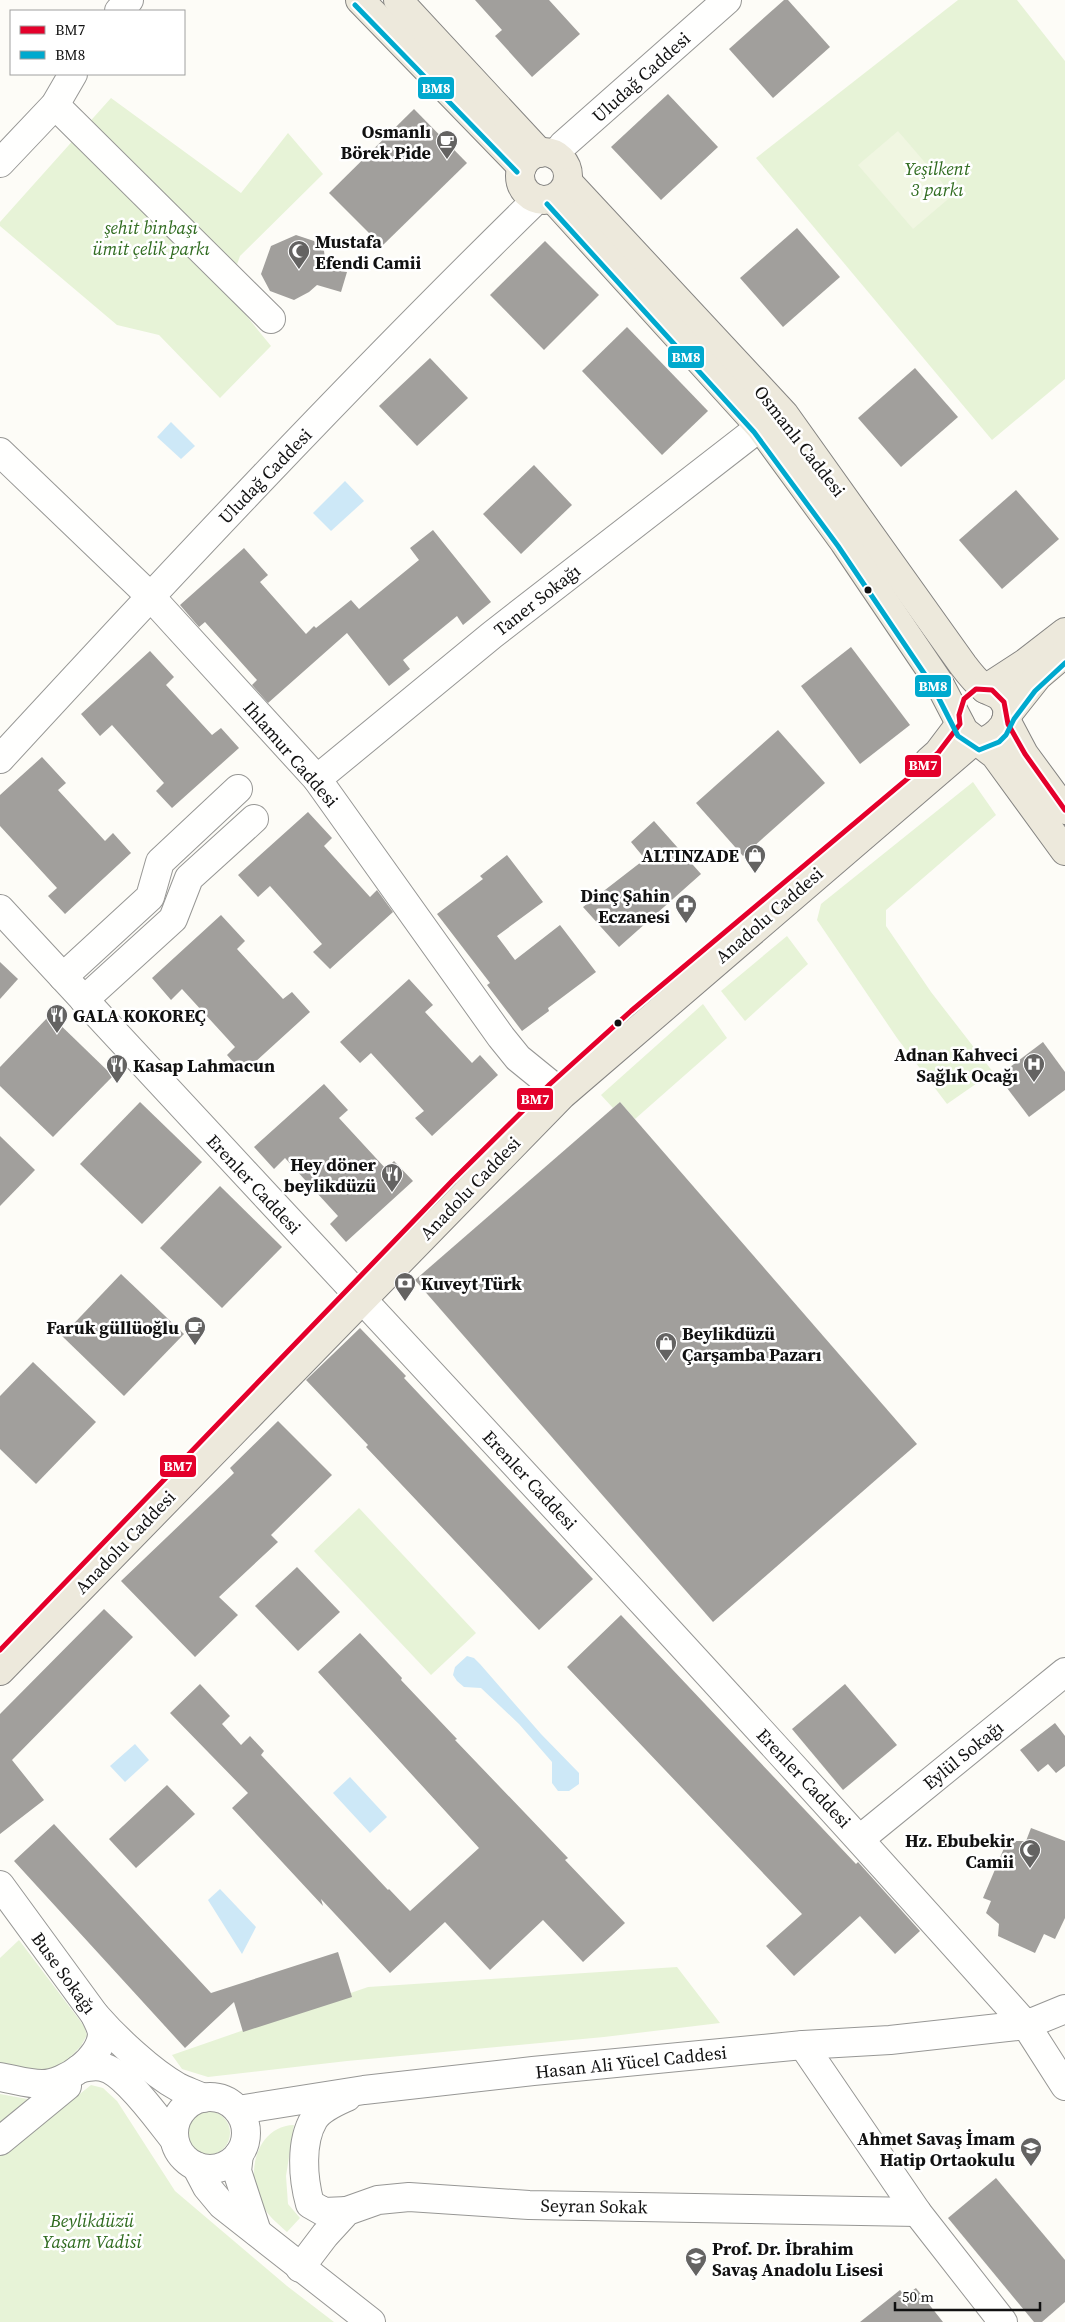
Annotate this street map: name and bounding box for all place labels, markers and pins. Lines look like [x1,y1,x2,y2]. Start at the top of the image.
place label: Osmanlı Börek Pide [340,119,431,165]
cafe icon: Osmanlı Börek Pide [435,129,459,160]
place label: Mustafa Efendi Camii [315,229,421,275]
mosque icon: Mustafa Efendi Camii [287,239,311,270]
unlabelled marker [863,585,873,595]
place label: ALTINZADE [642,843,739,868]
shop icon: ALTINZADE [743,843,767,874]
place label: Dinç Şahin Eczanesi [580,883,670,929]
pharmacy icon: Dinç Şahin Eczanesi [674,893,698,924]
restaurant icon: GALA KOKOREÇ [45,1003,69,1034]
place label: GALA KOKOREÇ [73,1003,206,1028]
unlabelled marker [613,1018,623,1028]
place label: Adnan Kahveci Sağlık Ocağı [894,1042,1018,1088]
hospital icon: Adnan Kahveci Sağlık Ocağı [1022,1052,1046,1083]
restaurant icon: Kasap Lahmacun [105,1053,129,1084]
place label: Kasap Lahmacun [133,1053,275,1078]
place label: Hey döner beylikdüzü [284,1152,377,1198]
restaurant icon: Hey döner beylikdüzü [380,1162,404,1193]
bank icon: Kuveyt Türk [393,1271,417,1302]
place label: Kuveyt Türk [421,1271,522,1296]
place label: Faruk güllüoğlu [46,1315,179,1340]
cafe icon: Faruk güllüoğlu [183,1315,207,1346]
place label: Beylikdüzü Çarşamba Pazarı [682,1321,822,1367]
shop icon: Beylikdüzü Çarşamba Pazarı [654,1331,678,1362]
place label: Hz. Ebubekir Camii [905,1828,1015,1874]
mosque icon: Hz. Ebubekir Camii [1018,1838,1042,1869]
place label: Ahmet Savaş İmam Hatip Ortaokulu [857,2126,1015,2172]
school or university icon: Ahmet Savaş İmam Hatip Ortaokulu [1019,2136,1043,2167]
place label: Prof. Dr. İbrahim Savaş Anadolu Lisesi [712,2236,883,2282]
school or university icon: Prof. Dr. İbrahim Savaş Anadolu Lisesi [684,2246,708,2277]

